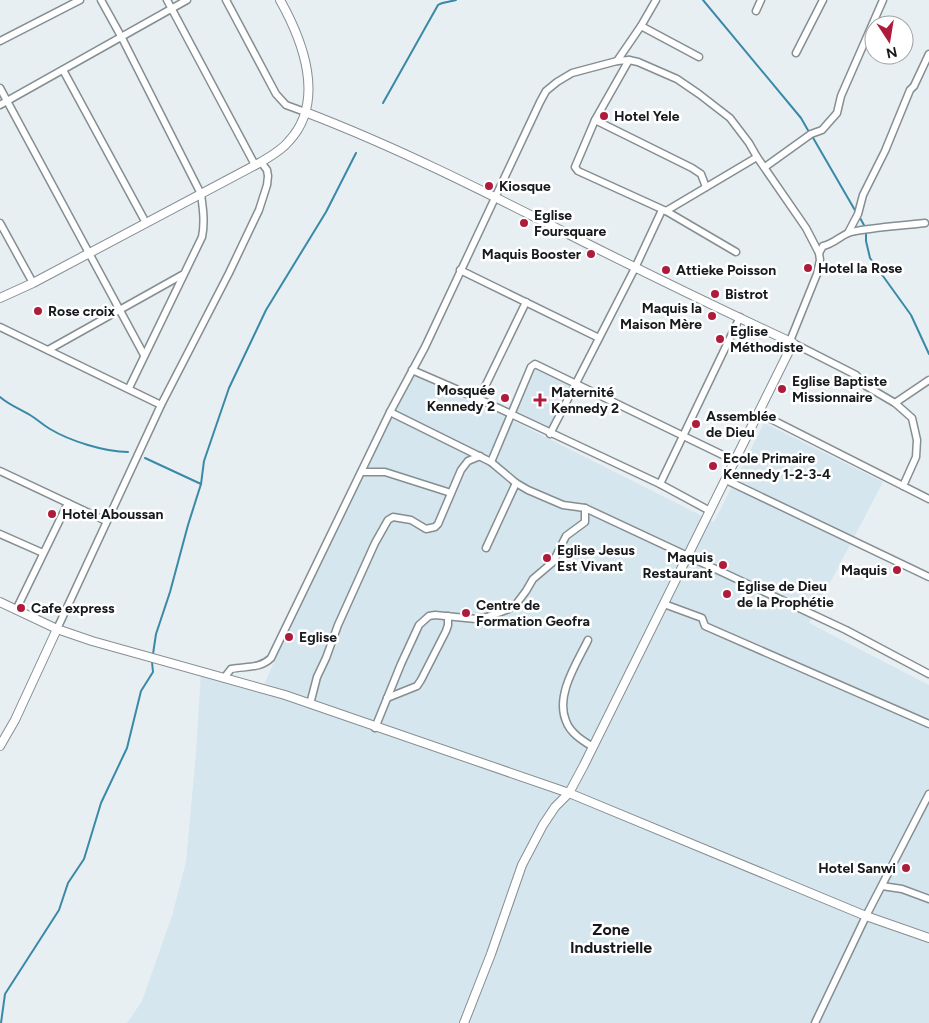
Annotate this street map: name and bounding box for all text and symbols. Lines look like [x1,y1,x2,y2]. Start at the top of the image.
north arrow [864,15,914,65]
text: N [885,43,899,62]
place label: Hotel Yele [614,108,680,125]
marker: Hotel Yele [598,110,610,122]
place label: Kiosque [499,178,551,195]
marker: Kiosque [483,180,495,192]
place label: Eglise Foursquare [534,207,607,240]
marker: Eglise Foursquare [518,217,530,229]
place label: Maquis Booster [482,246,582,263]
marker: Maquis Booster [585,248,597,260]
place label: Hotel la Rose [818,260,903,277]
place label: Attieke Poisson [676,262,776,279]
marker: Hotel la Rose [802,262,814,274]
marker: Attieke Poisson [660,264,672,276]
place label: Bistrot [725,286,769,303]
marker: Bistrot [709,288,721,300]
place label: Maquis la Maison Mère [620,300,702,333]
place label: Rose croix [48,303,116,320]
marker: Rose croix [32,305,44,317]
marker: Maquis la Maison Mère [706,310,718,322]
place label: Eglise Méthodiste [730,323,804,356]
marker: Eglise Méthodiste [714,333,726,345]
place label: Eglise Baptiste Missionnaire [792,373,887,406]
place label: Mosquée Kennedy 2 [427,382,495,415]
marker: Eglise Baptiste Missionnaire [776,383,788,395]
place label: Maternité Kennedy 2 [551,384,619,417]
marker: Mosquée Kennedy 2 [499,392,511,404]
marker: Maternité Kennedy 2 [533,393,547,407]
place label: Assemblée de Dieu [706,408,777,441]
marker: Assemblée de Dieu [690,418,702,430]
place label: Ecole Primaire Kennedy 1-2-3-4 [723,450,831,483]
marker: Ecole Primaire Kennedy 1-2-3-4 [707,460,719,472]
place label: Hotel Aboussan [62,506,164,523]
marker: Hotel Aboussan [46,508,58,520]
place label: Eglise Jesus Est Vivant [557,542,635,575]
place label: Maquis Restaurant [642,549,713,582]
marker: Eglise Jesus Est Vivant [541,552,553,564]
marker: Maquis Restaurant [717,559,729,571]
place label: Maquis [841,562,887,579]
marker: Maquis [891,564,903,576]
place label: Eglise de Dieu de la Prophétie [737,578,834,611]
marker: Eglise de Dieu de la Prophétie [721,588,733,600]
place label: Centre de Formation Geofra [476,597,590,630]
place label: Cafe express [31,600,115,617]
marker: Cafe express [15,602,27,614]
marker: Centre de Formation Geofra [460,607,472,619]
place label: Eglise [299,629,337,646]
marker: Eglise [283,631,295,643]
place label: Hotel Sanwi [818,860,896,877]
marker: Hotel Sanwi [900,862,912,874]
district label: Zone Industrielle [570,920,652,957]

